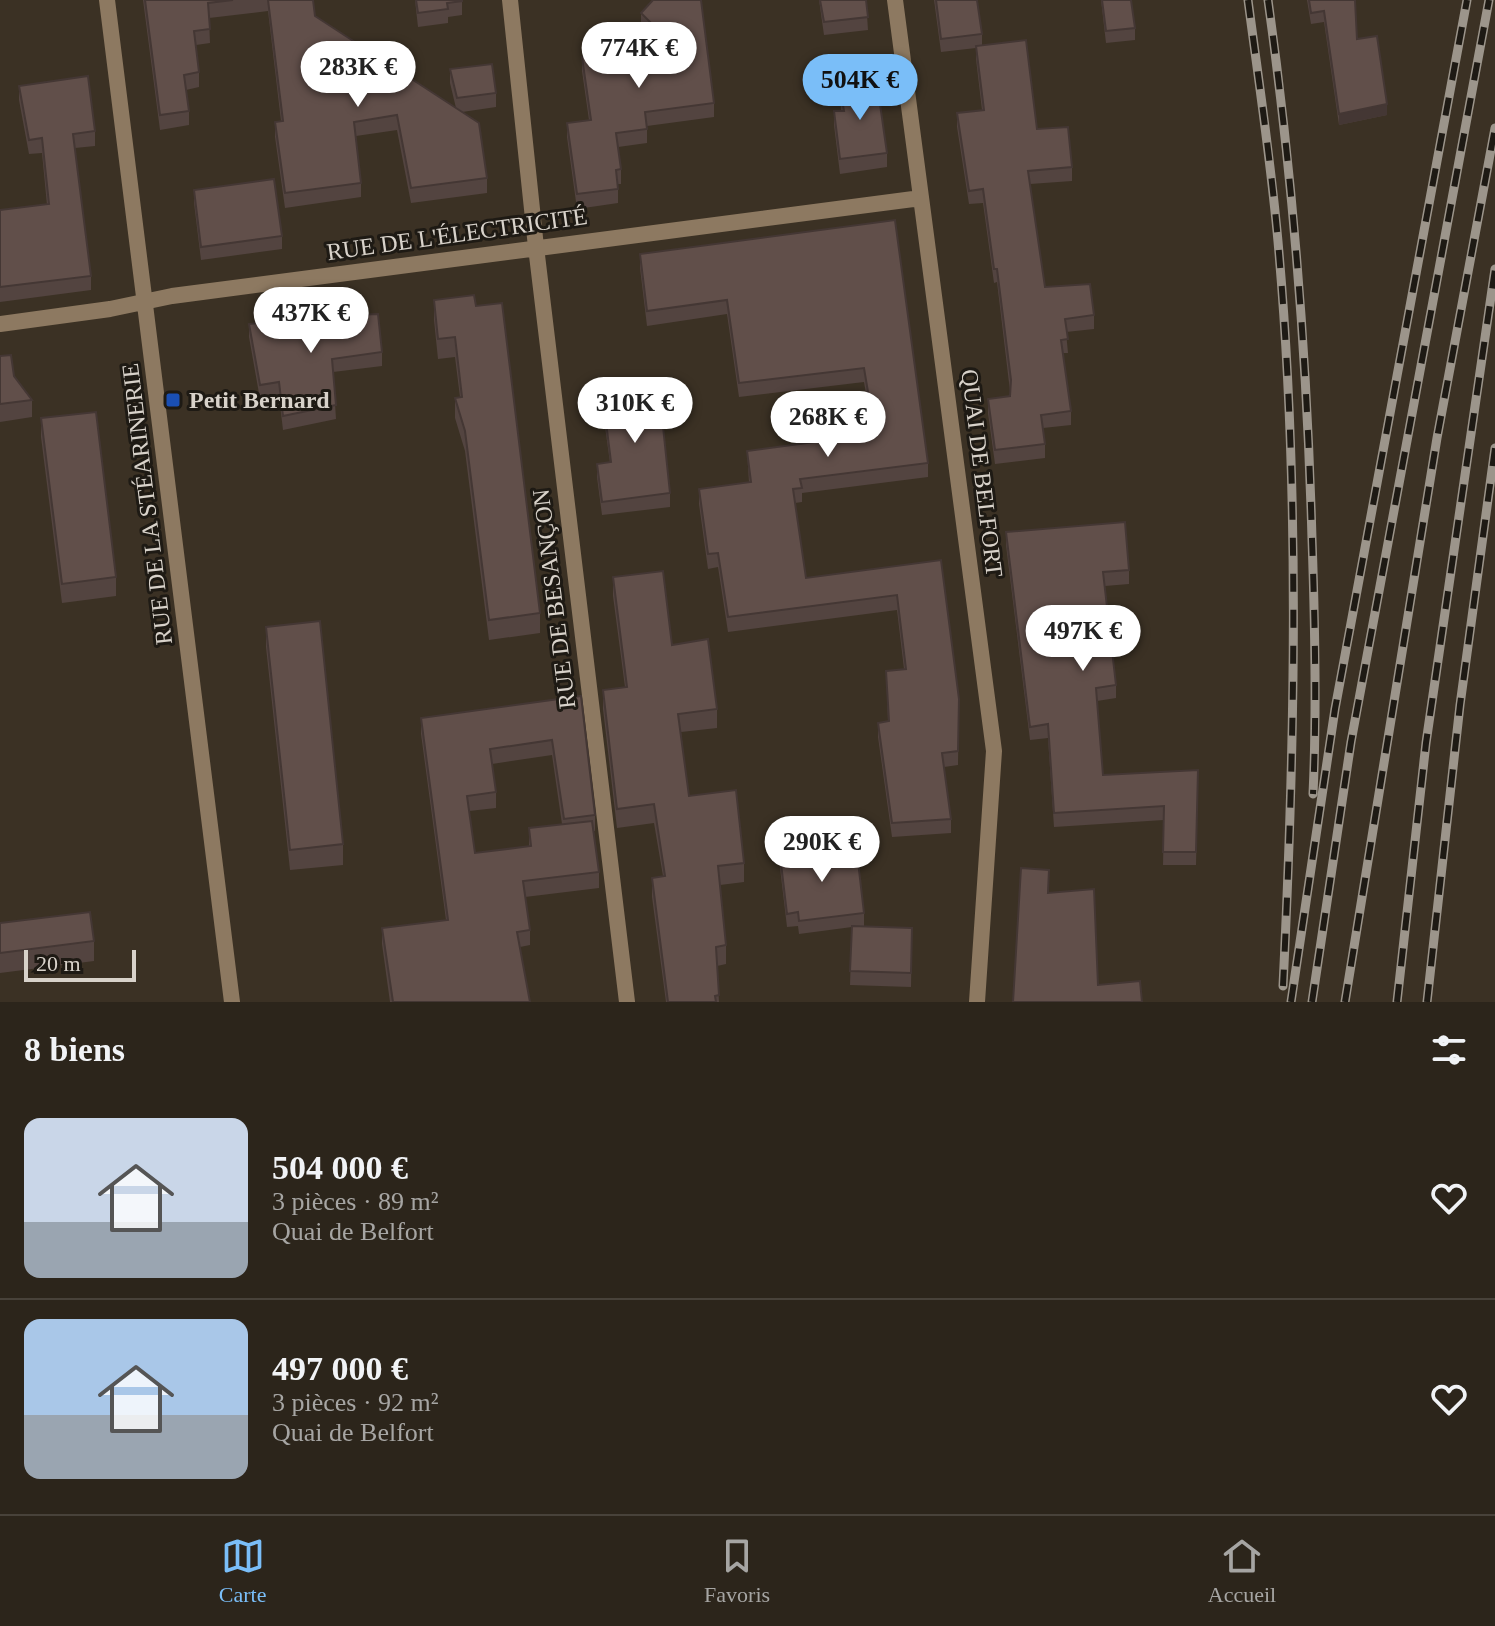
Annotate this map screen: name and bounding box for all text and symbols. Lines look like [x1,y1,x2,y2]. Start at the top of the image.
pin: 774K € [574,22,704,90]
text: 774K € [600,33,678,62]
pin: 283K € [293,41,423,109]
text: 283K € [319,52,397,81]
pin: 504K € [795,54,925,122]
text: 504K € [821,65,899,94]
street label: RUE DE L'ÉLECTRICITÉ [325,203,589,265]
pin: 437K € [246,287,376,355]
text: 437K € [272,298,350,327]
street label: RUE DE LA STÉARINERIE [117,362,177,646]
street label: QUAI DE BELFORT [956,368,1008,579]
pin: 310K € [570,377,700,445]
place label: Petit Bernard [189,387,330,413]
text: 310K € [596,388,674,417]
marker: Petit Bernard [164,391,182,409]
pin: 268K € [763,391,893,459]
text: 268K € [789,402,867,431]
street label: RUE DE BESANÇON [528,488,580,710]
pin: 497K € [1018,605,1148,673]
text: 497K € [1044,616,1122,645]
pin: 290K € [757,816,887,884]
text: 290K € [783,827,861,856]
scale bar [24,946,136,982]
text: 20 m [36,951,81,976]
icon: filters [1427,1028,1471,1072]
text: 8 biens [24,1031,125,1068]
text: 504 000 € [272,1149,408,1186]
icon: home [88,1150,184,1246]
icon: heart [1427,1176,1471,1220]
text: 3 pièces · 89 m² [272,1187,439,1216]
text: Quai de Belfort [272,1217,434,1246]
text: 497 000 € [272,1350,408,1387]
icon: home [88,1351,184,1447]
icon: heart [1427,1377,1471,1421]
text: 3 pièces · 92 m² [272,1388,439,1417]
text: Quai de Belfort [272,1418,434,1447]
tab: Carte [219,1534,266,1608]
tab: Favoris [704,1534,770,1608]
tab: Accueil [1208,1534,1276,1608]

